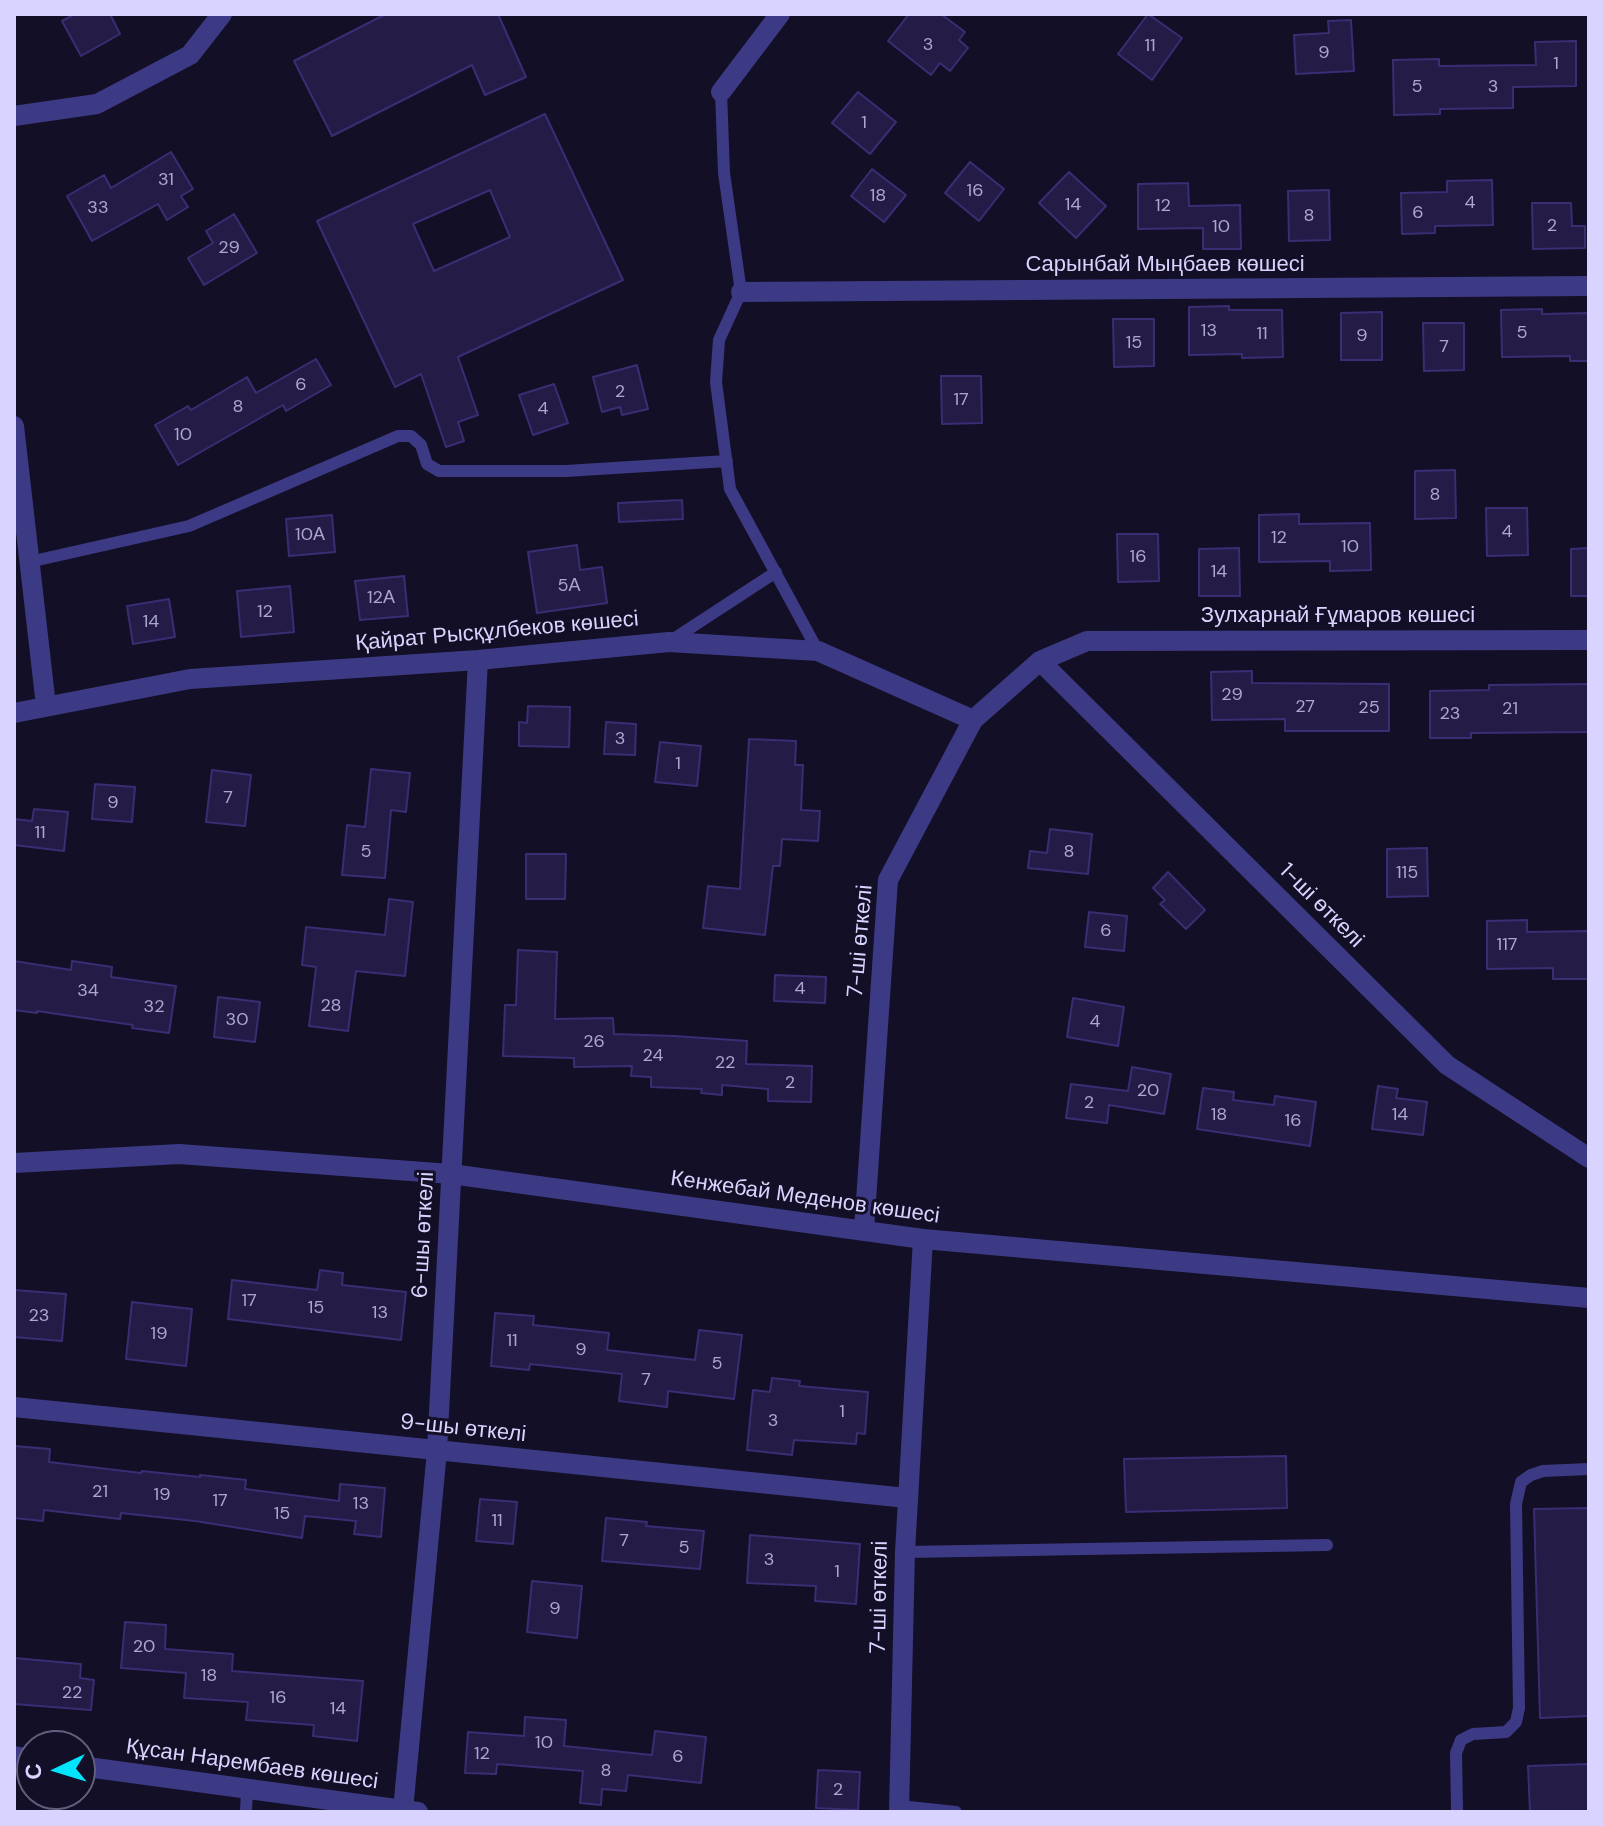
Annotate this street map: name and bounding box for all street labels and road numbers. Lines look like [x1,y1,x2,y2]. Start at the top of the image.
street label: Сарынбай Мыңбаев көшесі [1025,252,1305,278]
street label: Зулхарнай Ғұмаров көшесі [1201,603,1475,629]
street label: Қайрат Рысқұлбеков көшесі [354,606,640,658]
street label: 1-ші өткелі [1273,858,1369,954]
street label: 7-ші өткелі [843,884,879,998]
street label: Кенжебай Меденов көшесі [669,1166,941,1230]
street label: 6-шы өткелі [408,1171,440,1299]
street label: 9-шы өткелі [399,1409,527,1449]
street label: 7-ші өткелі [866,1540,894,1654]
street label: Құсан Нарембаев көшесі [124,1734,380,1796]

